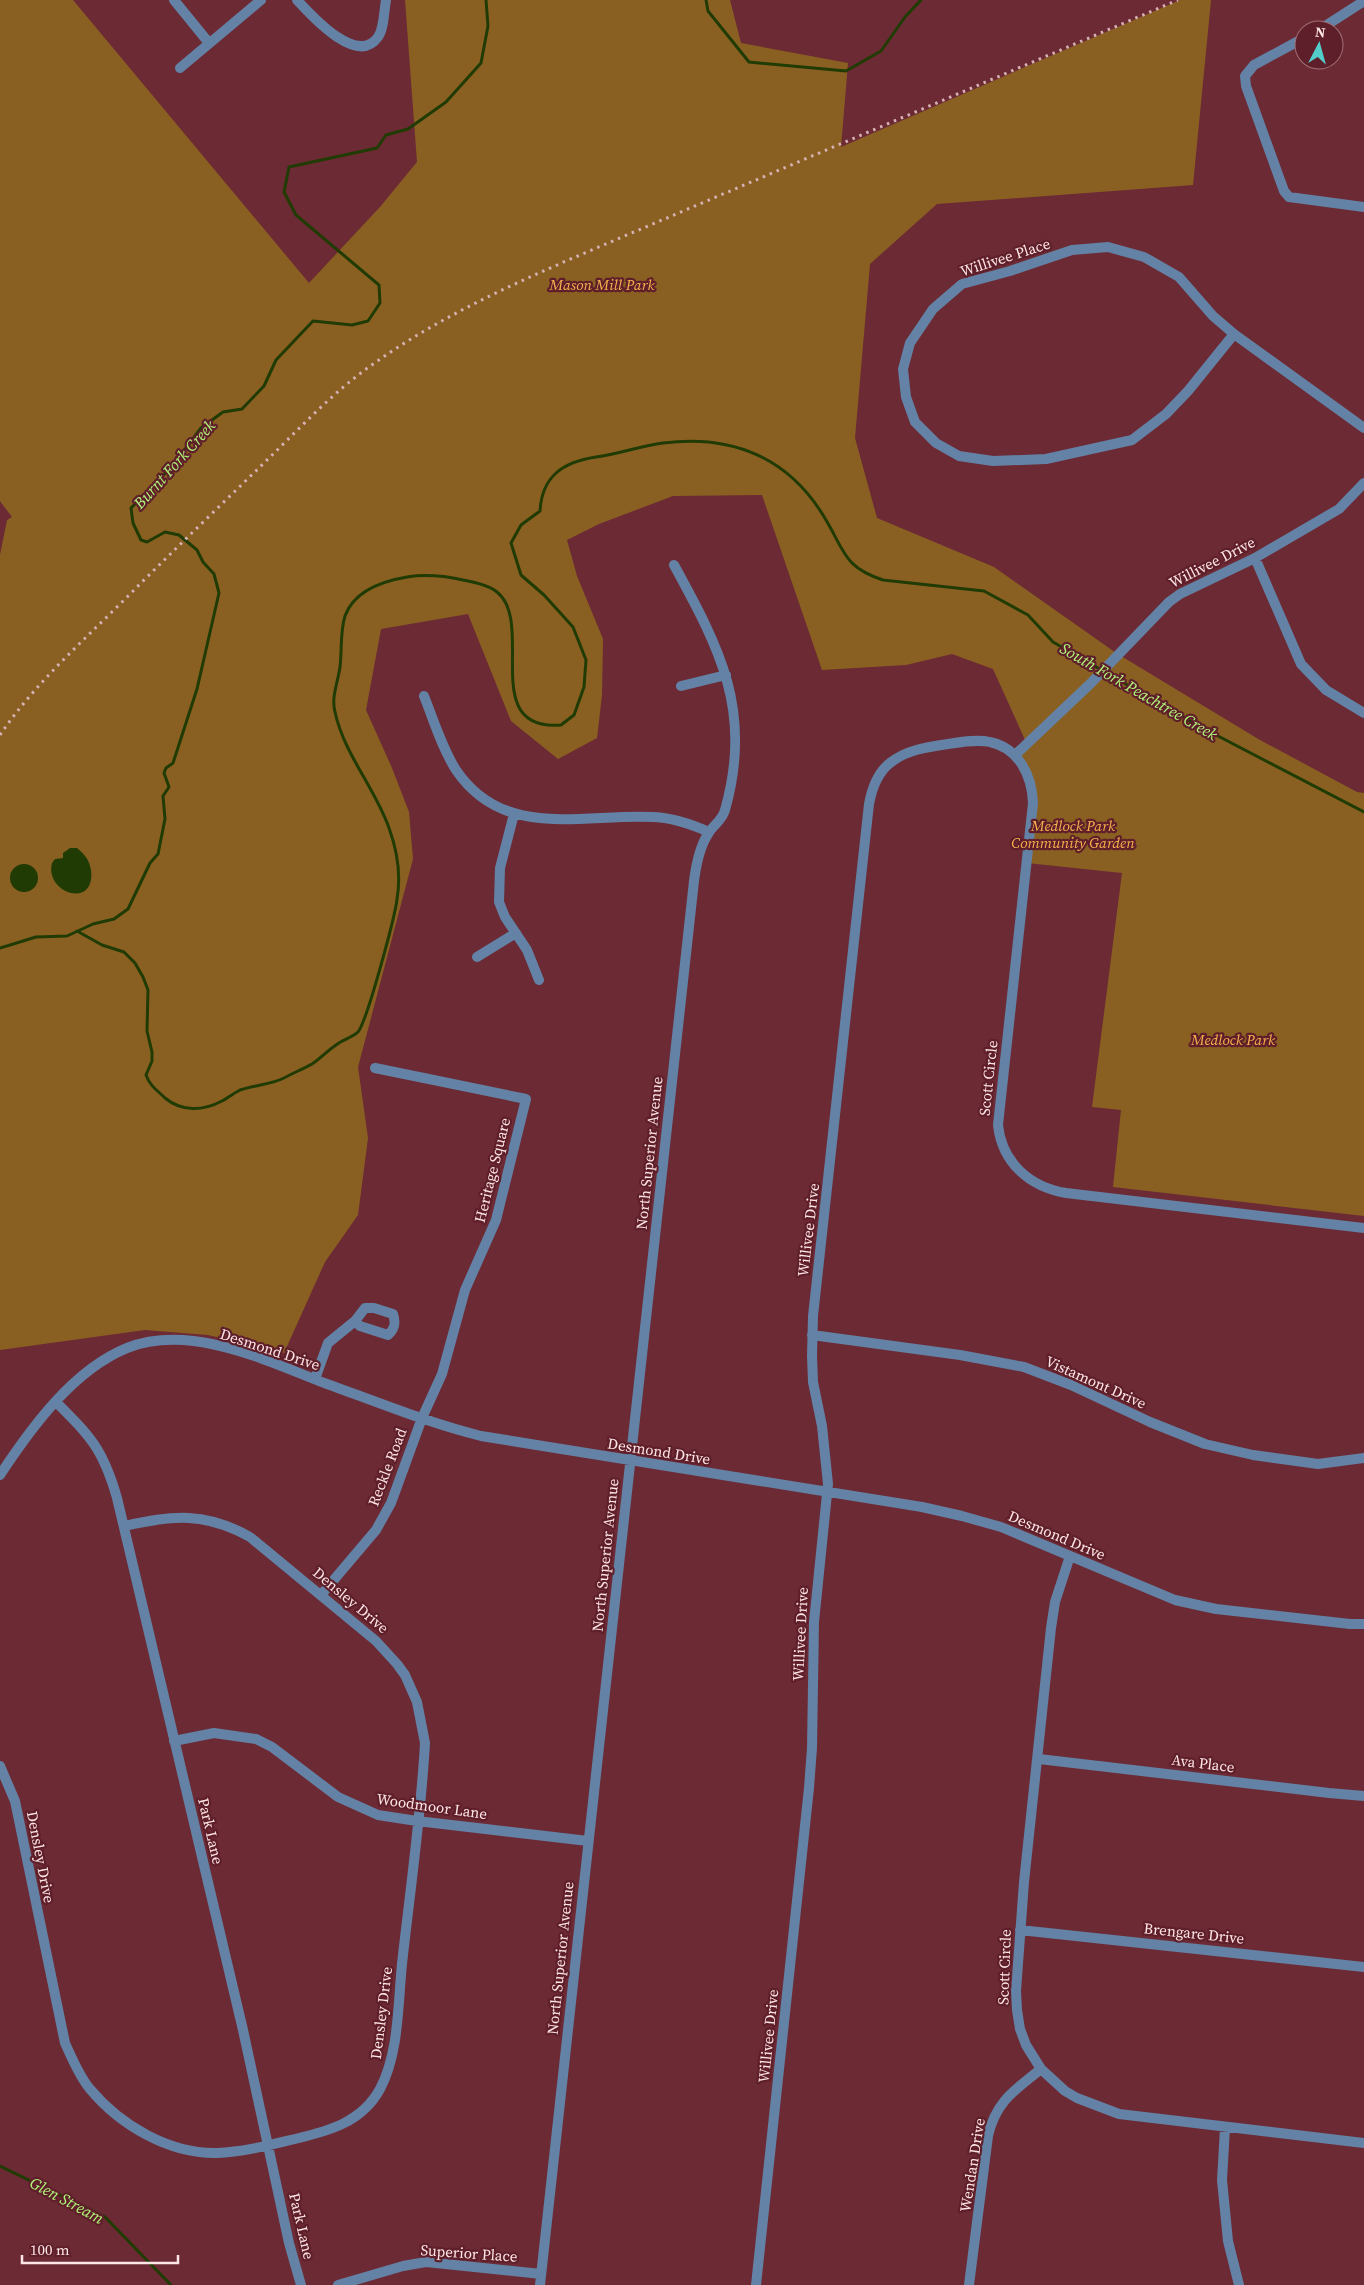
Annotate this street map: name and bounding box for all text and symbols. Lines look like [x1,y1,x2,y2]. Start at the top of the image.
north arrow [1294,20,1344,70]
text: N [1314,22,1326,43]
street label: Willivee Place [957,232,1053,281]
park label: Mason Mill Park [548,274,655,295]
water label: Burnt Fork Creek [128,415,220,514]
street label: Willivee Drive [1165,531,1259,593]
water label: South Fork Peachtree Creek [1056,637,1222,745]
park label: Medlock Park Community Garden [1011,815,1135,853]
park label: Medlock Park [1190,1029,1276,1050]
street label: Scott Circle [974,1039,1002,1117]
street label: North Superior Avenue [631,1075,668,1231]
street label: Heritage Square [469,1115,515,1225]
street label: Willivee Drive [792,1182,824,1278]
street label: Desmond Drive [217,1323,323,1375]
street label: Vistamont Drive [1042,1350,1150,1414]
street label: Reckle Road [362,1424,412,1509]
street label: Desmond Drive [606,1433,712,1470]
street label: North Superior Avenue [587,1477,624,1633]
street label: Desmond Drive [1005,1505,1109,1565]
street label: Densley Drive [309,1562,394,1638]
street label: Willivee Drive [787,1586,813,1681]
street label: Ava Place [1170,1749,1236,1777]
street label: Woodmoor Lane [375,1788,489,1824]
street label: Park Lane [193,1796,229,1867]
street label: Densley Drive [22,1809,60,1905]
street label: North Superior Avenue [542,1880,579,2036]
street label: Brengare Drive [1143,1917,1246,1949]
street label: Scott Circle [992,1928,1016,2005]
street label: Densley Drive [365,1965,397,2060]
street label: Willivee Drive [753,1988,783,2084]
street label: Wendan Drive [954,2116,990,2213]
water label: Glen Stream [26,2171,108,2229]
street label: Park Lane [284,2191,320,2262]
scale bar [22,2232,179,2264]
text: 100 m [30,2239,70,2260]
street label: Superior Place [420,2239,519,2267]

